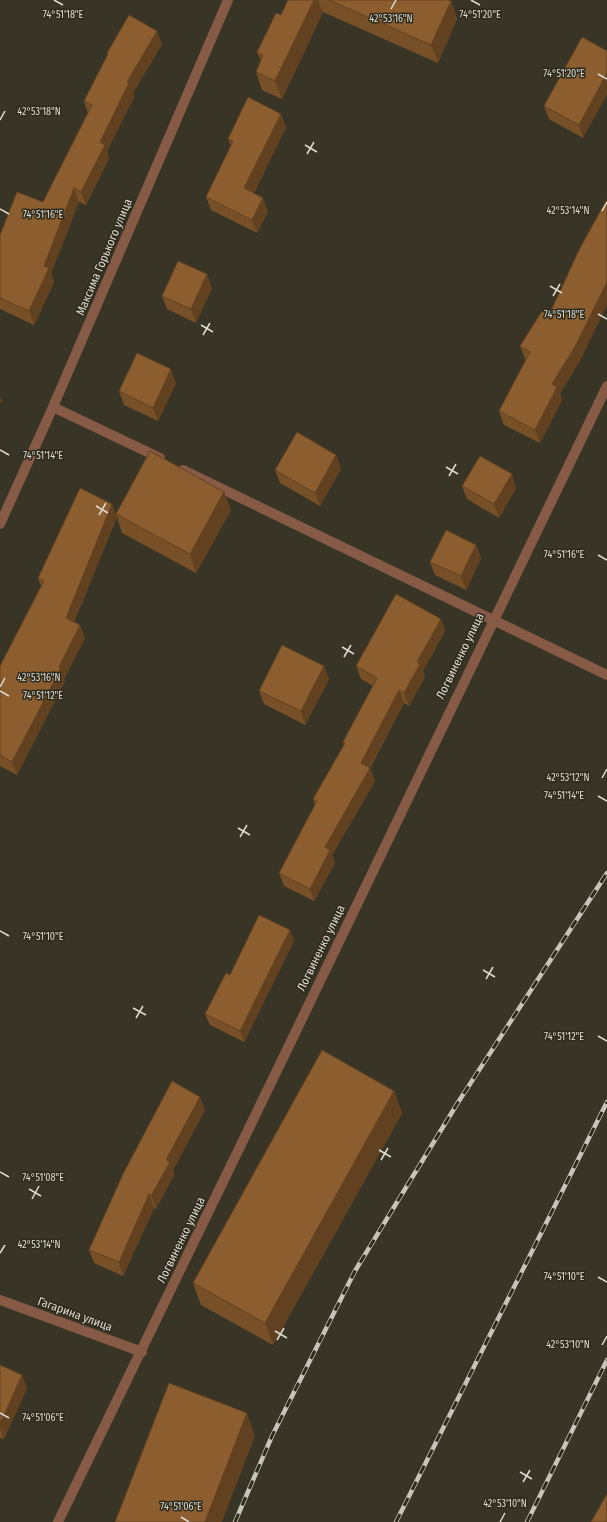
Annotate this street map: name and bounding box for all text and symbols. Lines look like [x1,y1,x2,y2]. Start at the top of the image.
text: 74°51'18"E [43,9,84,21]
text: 74°51'20"E [459,9,501,21]
text: 42°53'16"N [369,13,413,25]
text: 74°51'20"E [543,68,585,80]
text: 42°53'18"N [17,106,61,118]
street label: Максима Горького улица [73,196,135,317]
text: 42°53'14"N [547,205,589,217]
text: 74°51'16"E [23,209,64,221]
text: 74°51'18"E [544,309,585,321]
text: 74°51'14"E [23,450,63,462]
text: 74°51'16"E [544,549,585,561]
street label: Логвиненко улица [433,611,487,701]
text: 42°53'16"N [17,672,61,684]
text: 74°51'12"E [23,690,63,702]
text: 42°53'12"N [546,772,590,784]
text: 74°51'14"E [544,790,584,802]
street label: Логвиненко улица [294,903,348,993]
text: 74°51'10"E [23,931,64,943]
text: 74°51'12"E [544,1031,584,1043]
text: 74°51'08"E [22,1172,64,1184]
street label: Логвиненко улица [154,1195,208,1285]
text: 42°53'14"N [18,1239,60,1251]
text: 74°51'10"E [544,1271,585,1283]
street label: Гагарина улица [36,1294,114,1334]
text: 42°53'10"N [546,1339,590,1351]
text: 74°51'06"E [22,1412,64,1424]
text: 42°53'10"N [483,1498,527,1510]
text: 74°51'06"E [160,1501,202,1513]

